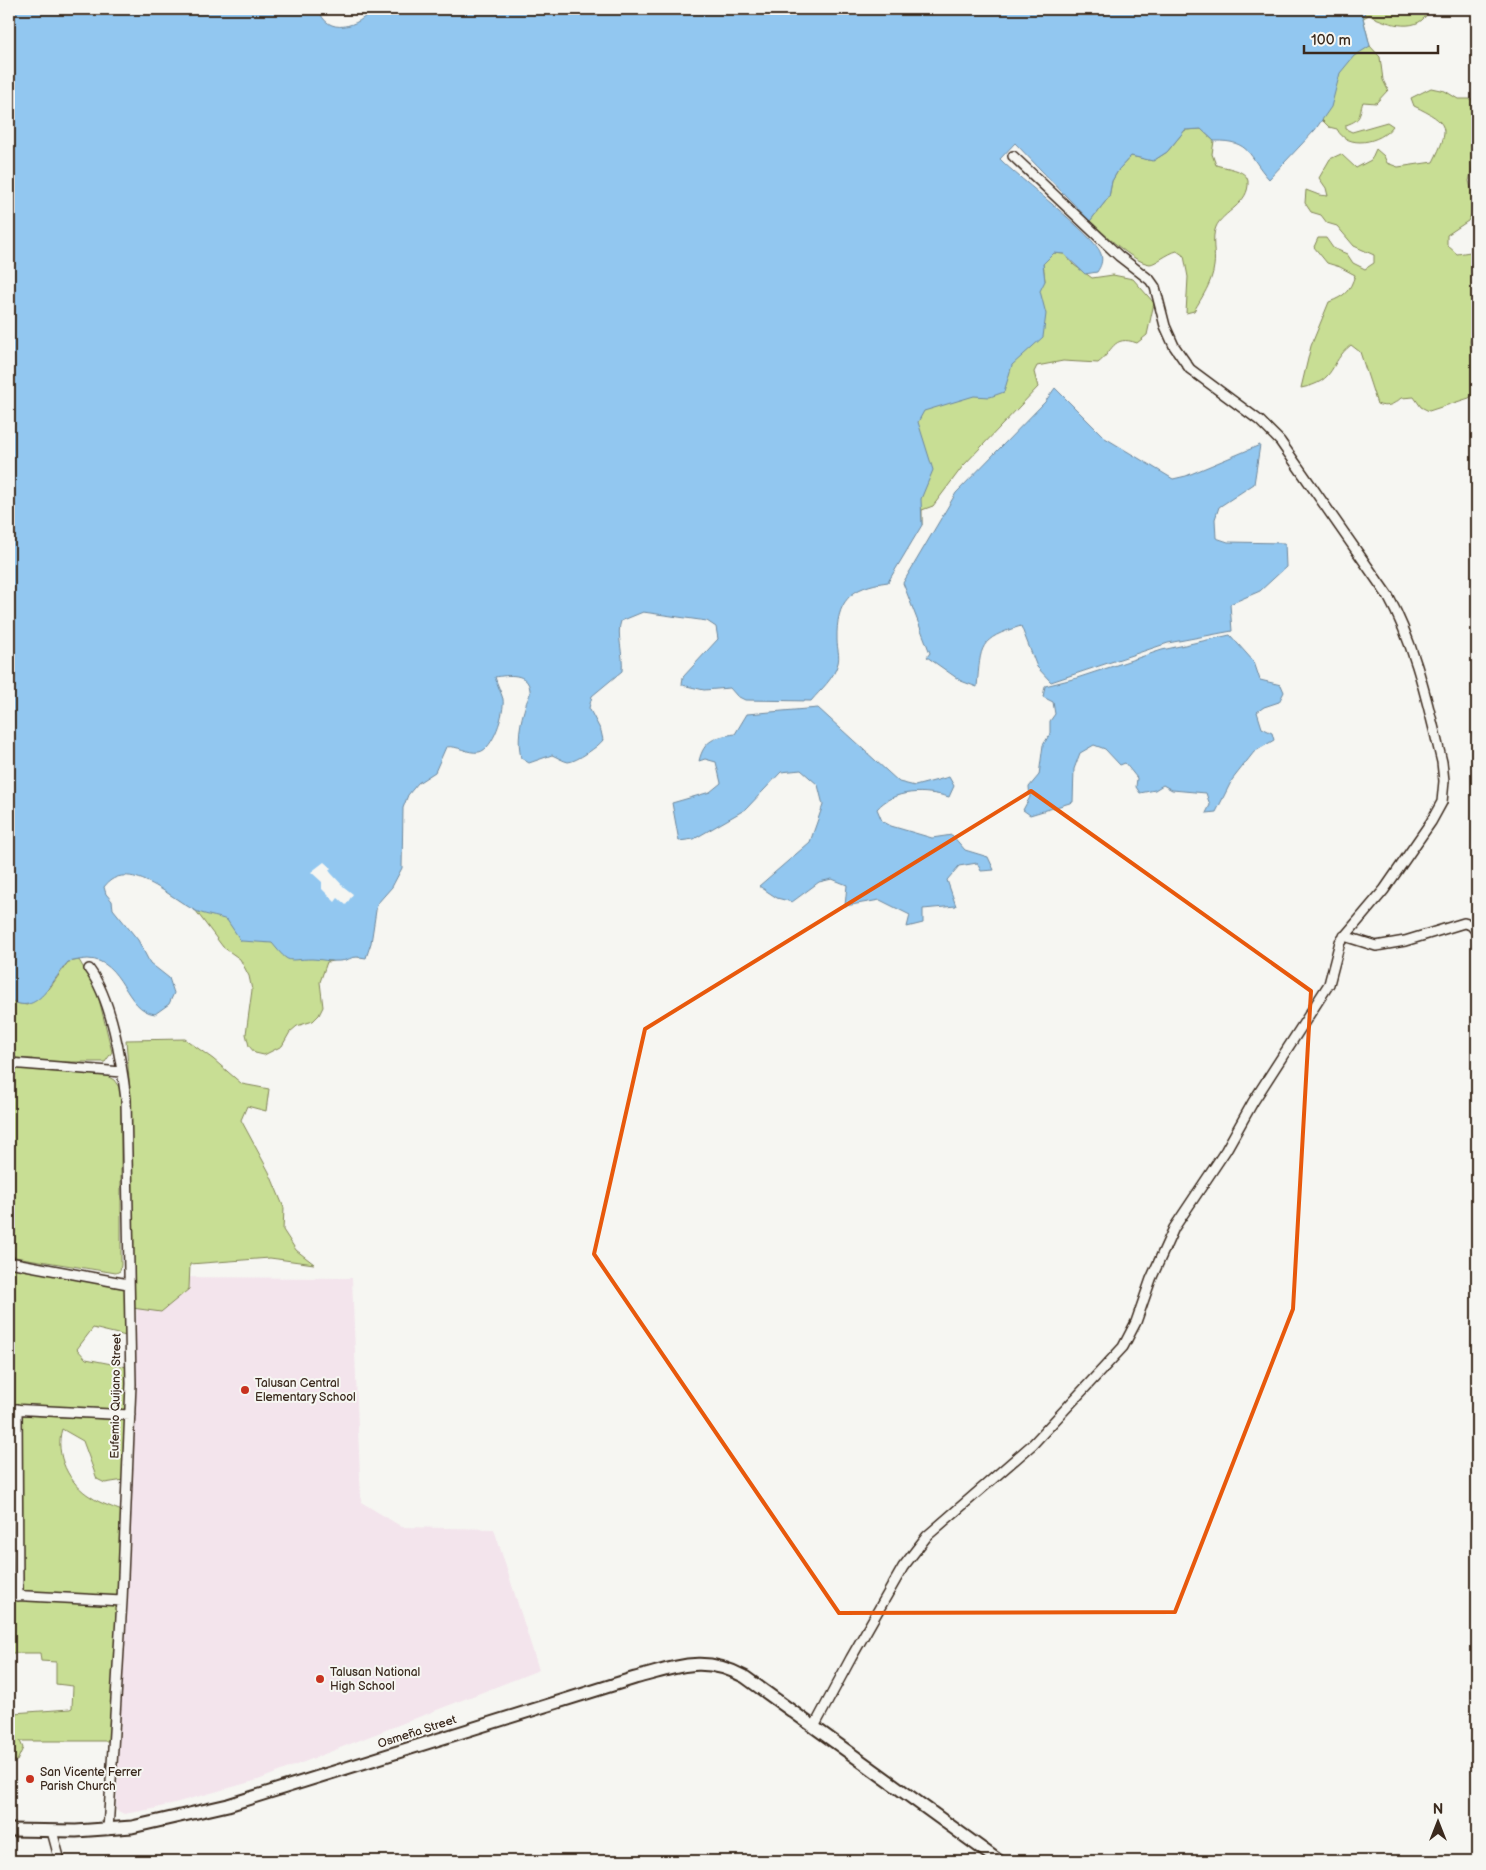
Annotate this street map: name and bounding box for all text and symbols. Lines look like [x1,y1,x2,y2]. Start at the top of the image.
scale bar [1304,22,1437,54]
text: 100 m [1311,31,1351,50]
street label: Eufemio Quijano Street [107,1333,125,1459]
place label: Talusan Central Elementary School [255,1376,356,1405]
marker: Talusan Central Elementary School [239,1384,251,1396]
place label: Talusan National High School [330,1665,420,1694]
marker: Talusan National High School [314,1673,326,1685]
street label: Osmeña Street [376,1712,458,1752]
place label: San Vicente Ferrer Parish Church [40,1765,142,1794]
marker: San Vicente Ferrer Parish Church [24,1773,36,1785]
north arrow [1414,1798,1464,1848]
text: N [1433,1801,1443,1818]

